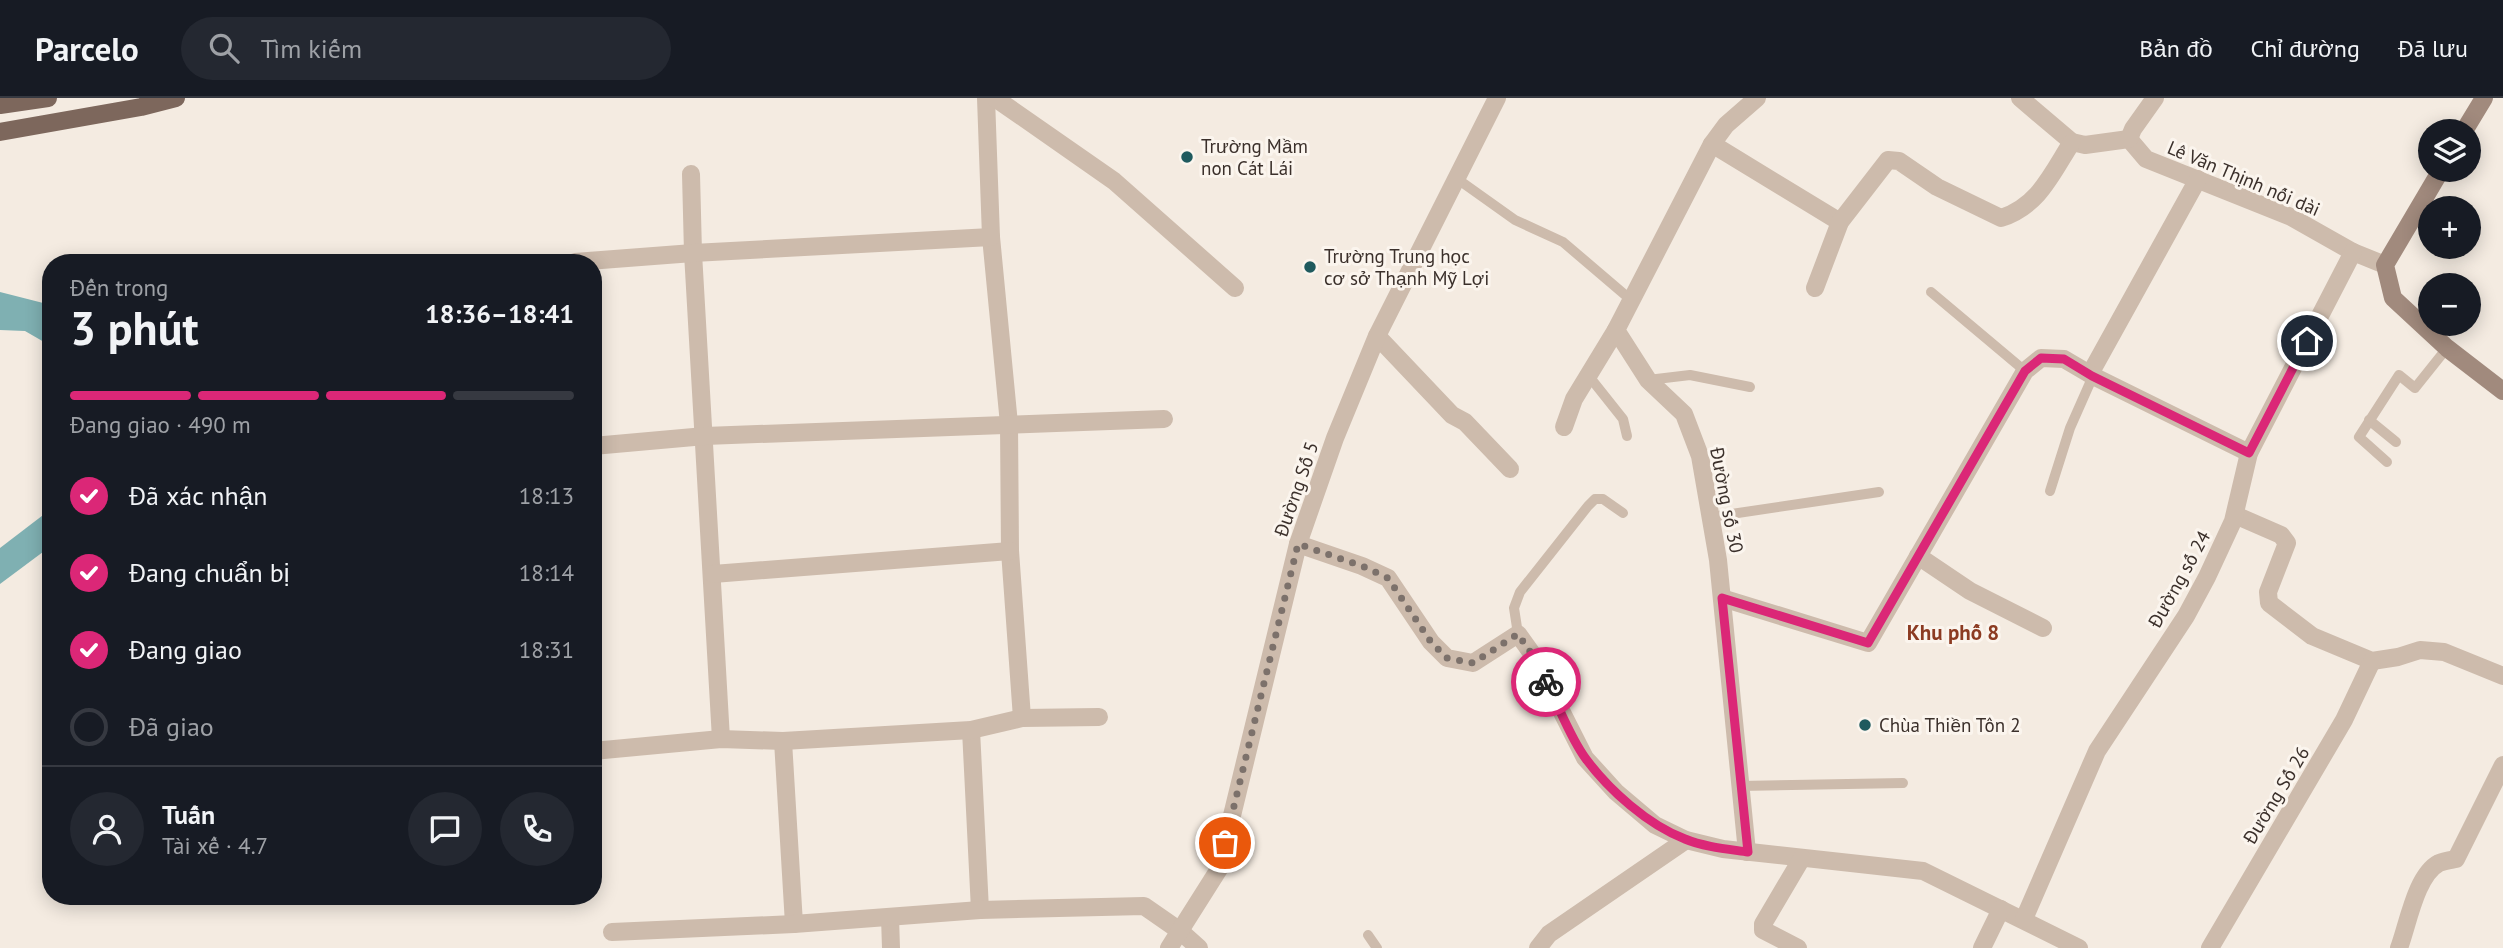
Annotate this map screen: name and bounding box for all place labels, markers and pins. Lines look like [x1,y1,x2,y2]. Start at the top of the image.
place label: Trường Mầm non Cát Lái [1201,134,1308,180]
marker: Trường Mầm non Cát Lái [1179,149,1195,165]
place label: Trường Trung học cơ sở Thạnh Mỹ Lợi [1324,244,1489,290]
marker: Trường Trung học cơ sở Thạnh Mỹ Lợi [1302,259,1318,275]
pin [2277,311,2337,371]
place label: Chùa Thiền Tôn 2 [1879,713,2021,737]
marker: Chùa Thiền Tôn 2 [1857,717,1873,733]
pin [1195,813,1255,873]

